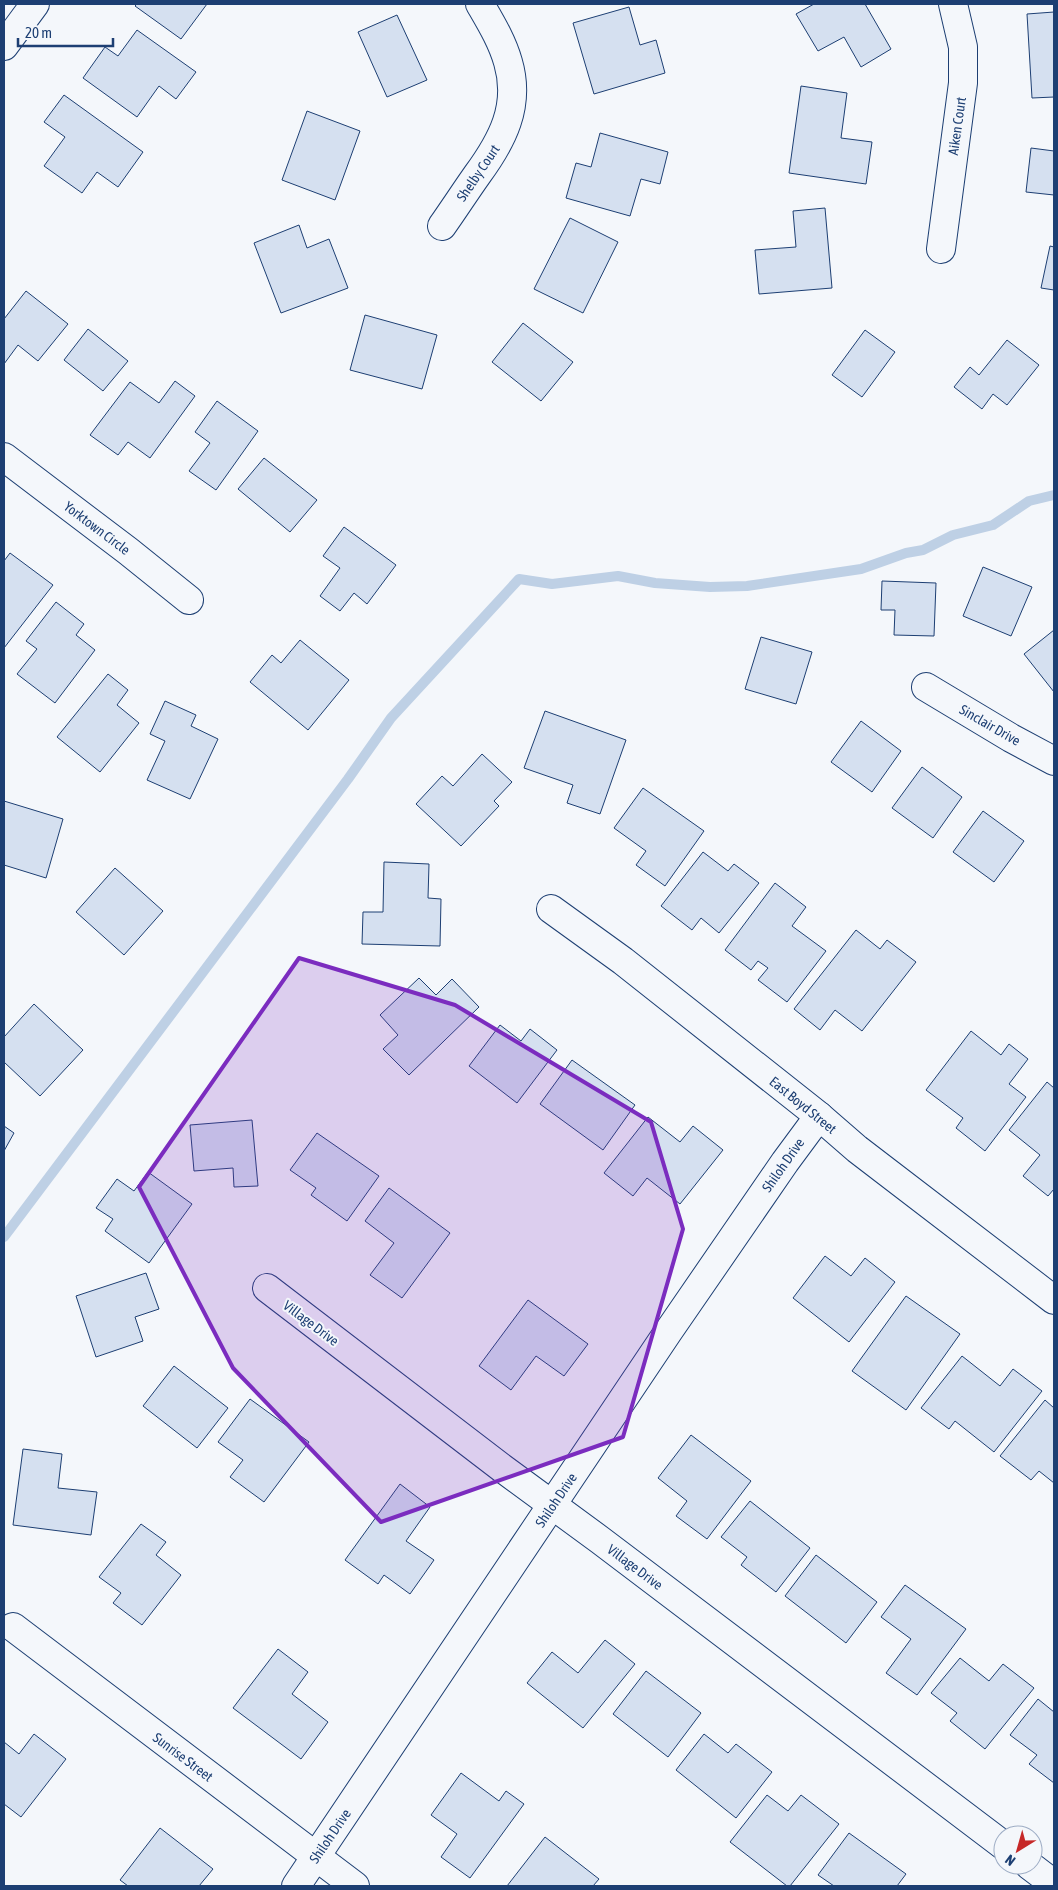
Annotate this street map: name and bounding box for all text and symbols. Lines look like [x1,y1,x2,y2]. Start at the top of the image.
scale bar [18,15,112,47]
text: 20 m [25,24,52,41]
street label: Aiken Court [945,96,969,156]
street label: Shelby Court [453,142,503,204]
street label: Yorktown Circle [61,498,133,558]
street label: Sinclair Drive [957,701,1023,749]
street label: East Boyd Street [766,1073,840,1137]
street label: Shiloh Drive [759,1135,807,1195]
street label: Village Drive [280,1297,342,1349]
street label: Shiloh Drive [532,1470,580,1530]
street label: Village Drive [604,1541,666,1593]
street label: Sunrise Street [150,1729,216,1785]
street label: Shiloh Drive [306,1806,354,1866]
north arrow [993,1825,1043,1875]
text: N [1002,1852,1018,1869]

